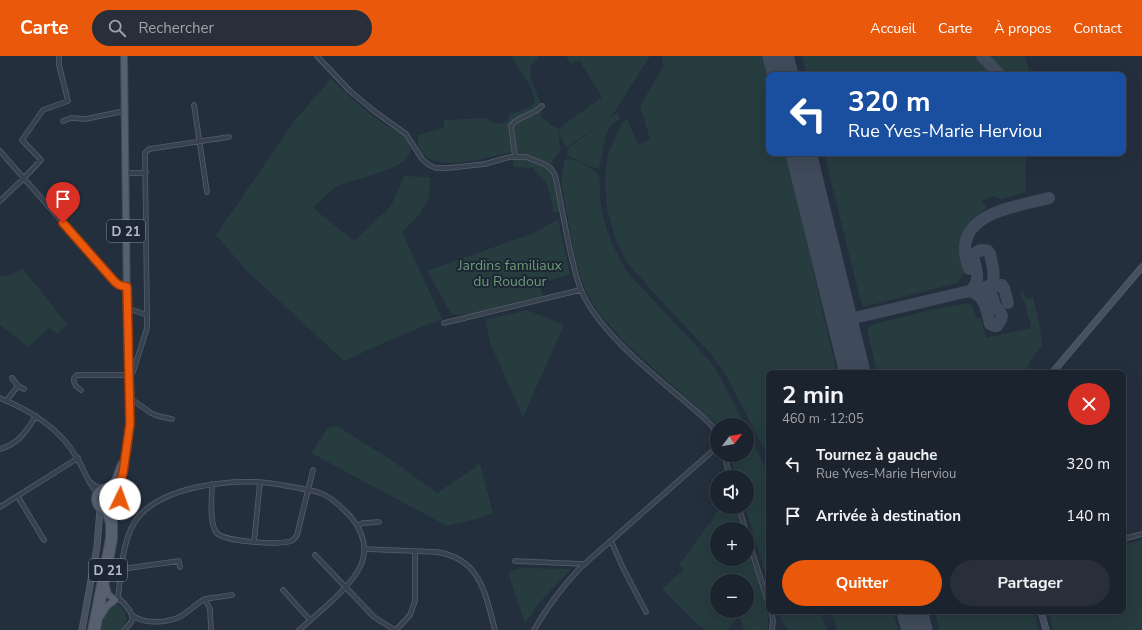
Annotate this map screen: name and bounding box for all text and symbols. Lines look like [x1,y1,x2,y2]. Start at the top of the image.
search box [92,10,372,46]
text: Carte [20,15,68,41]
icon: search [106,17,128,39]
text: Rechercher [138,18,214,38]
text: Accueil [870,19,916,38]
text: Carte [938,19,972,38]
text: À propos [994,19,1052,38]
text: Contact [1074,19,1122,38]
text: 320 m [848,83,931,121]
icon: left [782,88,834,140]
text: Rue Yves-Marie Herviou [848,119,1042,143]
pin [46,182,80,223]
icon: arrive [52,188,74,210]
road number: D 21 [107,220,145,242]
park label: Jardins familiaux du Roudour [457,256,563,291]
text: 2 min [782,379,844,411]
button: close [1068,383,1110,425]
text: 460 m · 12:05 [782,410,864,428]
north arrow [710,418,754,462]
map controls [710,418,754,618]
text: Tournez à gauche [816,445,938,465]
icon: left [782,453,804,475]
text: 320 m [1066,454,1110,474]
text: Rue Yves-Marie Herviou [816,465,956,483]
button: sound [710,470,754,514]
position arrow [99,478,141,520]
icon: arrive [782,505,804,527]
text: Arrivée à destination [816,506,961,526]
text: 140 m [1066,506,1110,526]
button: + [710,522,754,566]
road number: D 21 [89,559,127,581]
button: Quitter [782,560,942,606]
button: Partager [950,560,1110,606]
button: − [710,574,754,618]

